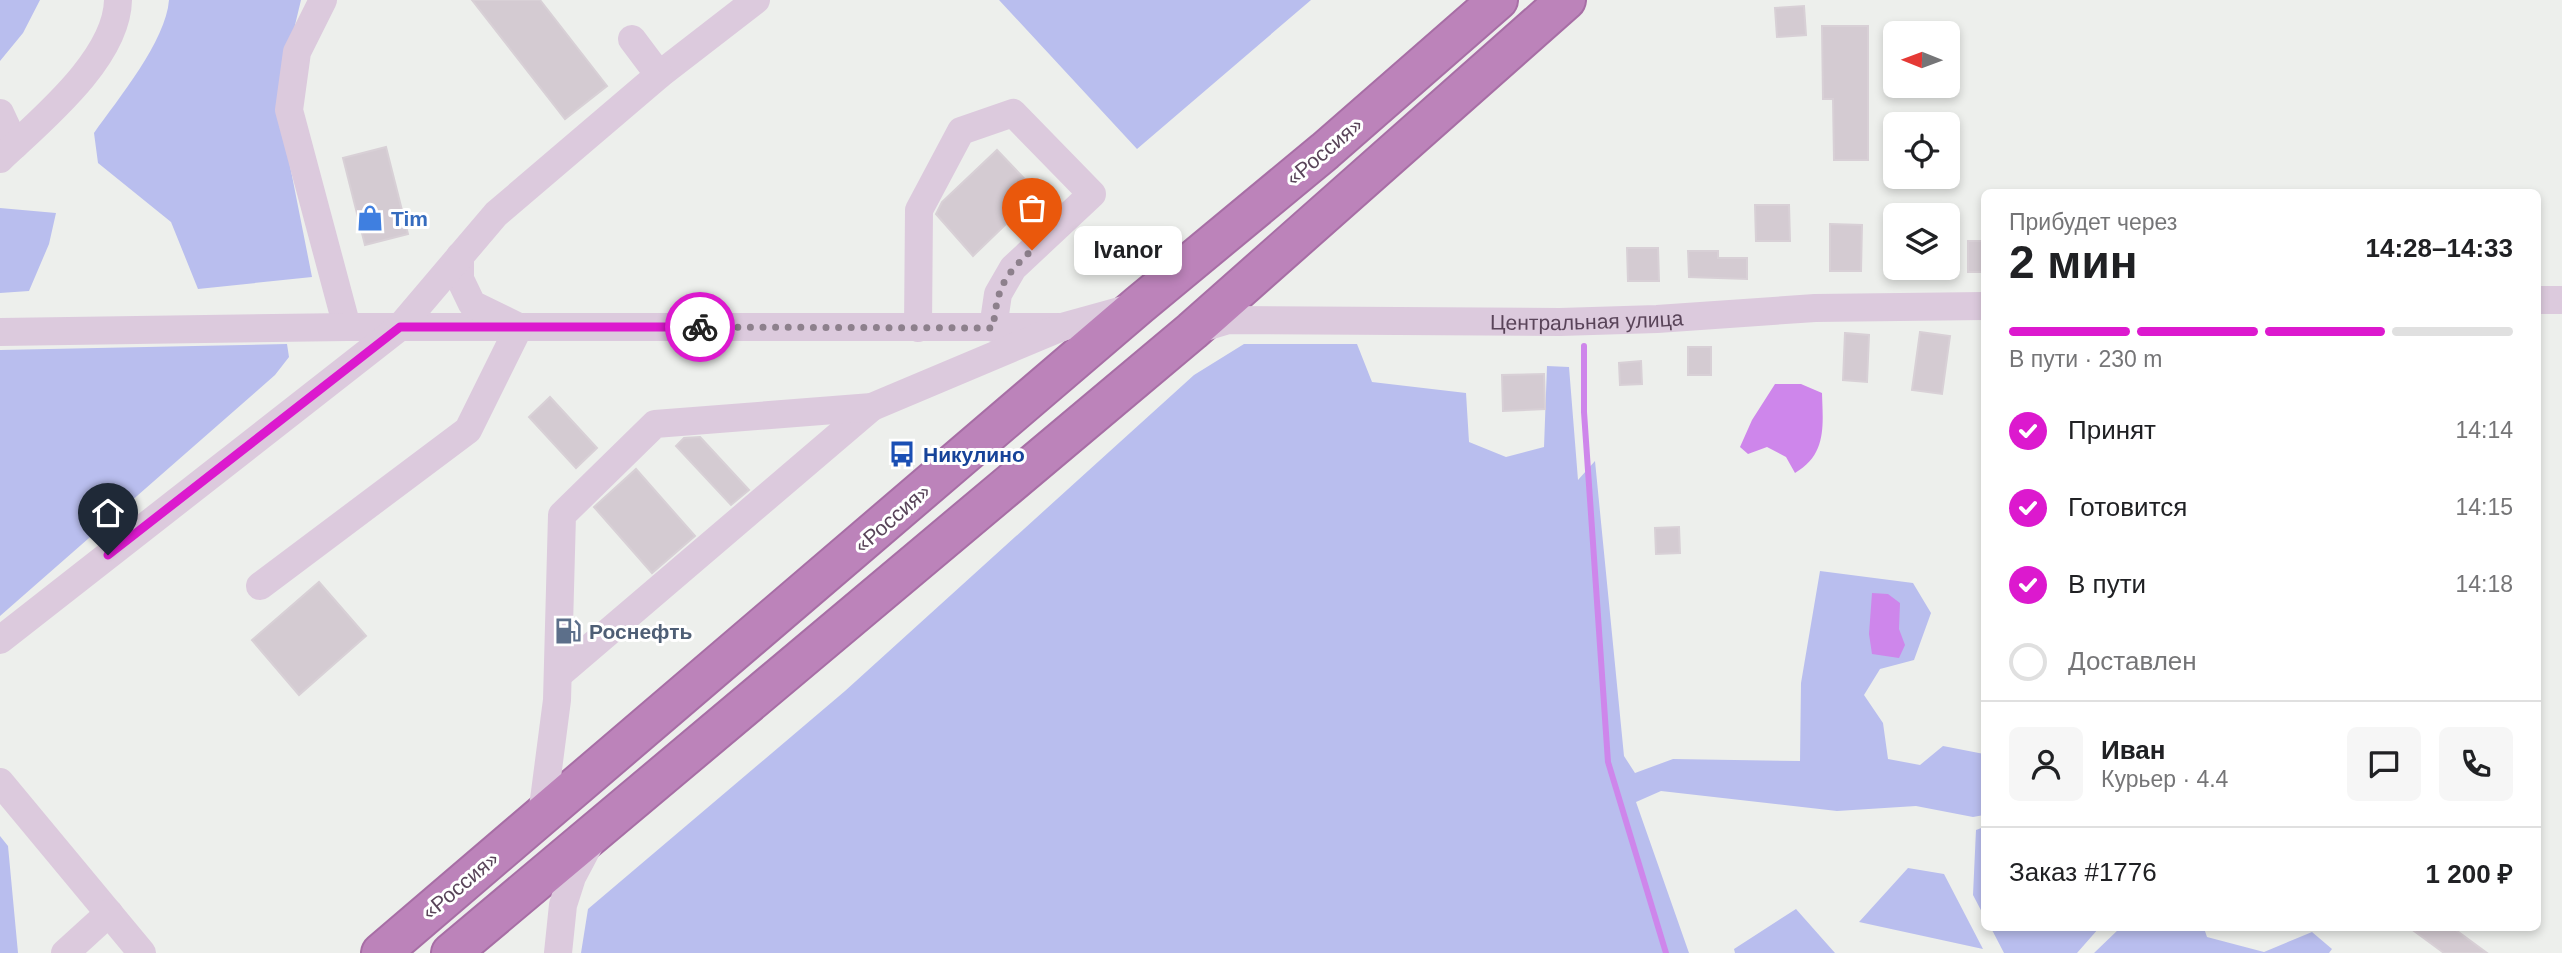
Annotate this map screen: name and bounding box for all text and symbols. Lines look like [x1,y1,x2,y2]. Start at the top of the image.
north arrow [1883,21,1960,98]
map controls [1883,21,1960,280]
button: locate [1883,112,1960,189]
street label: «Россия» [1281,113,1367,189]
pin [1002,178,1062,250]
icon: bag [1013,189,1051,227]
shop icon: Tim [355,203,385,233]
button: layers [1883,203,1960,280]
place label: Tim [391,207,428,230]
text: Прибудет через [2009,209,2177,235]
callout: Ivanor [1074,226,1182,274]
text: 14:28–14:33 [2366,233,2513,263]
text: 2 мин [2009,236,2137,288]
text: Ivanor [1093,237,1163,263]
courier [665,292,735,362]
street label: Центральная улица [1490,306,1684,334]
icon: bike [681,308,719,346]
text: В пути · 230 m [2009,346,2162,372]
icon: check [2009,412,2047,450]
text: Принят [2068,415,2156,445]
text: 14:14 [2455,417,2513,443]
bus stop icon: Никулино [887,439,917,469]
place label: Никулино [923,443,1025,466]
street label: «Россия» [850,479,934,557]
pin [78,483,138,555]
icon: check [2009,489,2047,527]
text: Готовится [2068,492,2187,522]
icon: home [89,494,127,532]
text: 14:15 [2455,494,2513,520]
icon: check [2009,566,2047,604]
text: В пути [2068,569,2146,599]
text: 14:18 [2455,571,2513,597]
fuel station icon: Роснефть [553,616,583,646]
place label: Роснефть [589,620,692,643]
text: Доставлен [2068,646,2197,676]
button: person [2009,727,2083,801]
button: chat [2347,727,2421,801]
button: phone [2439,727,2513,801]
text: Иван [2101,735,2166,765]
text: Курьер · 4.4 [2101,766,2228,792]
street label: «Россия» [417,847,503,923]
text: Заказ #1776 [2009,857,2157,887]
text: 1 200 ₽ [2426,859,2513,889]

